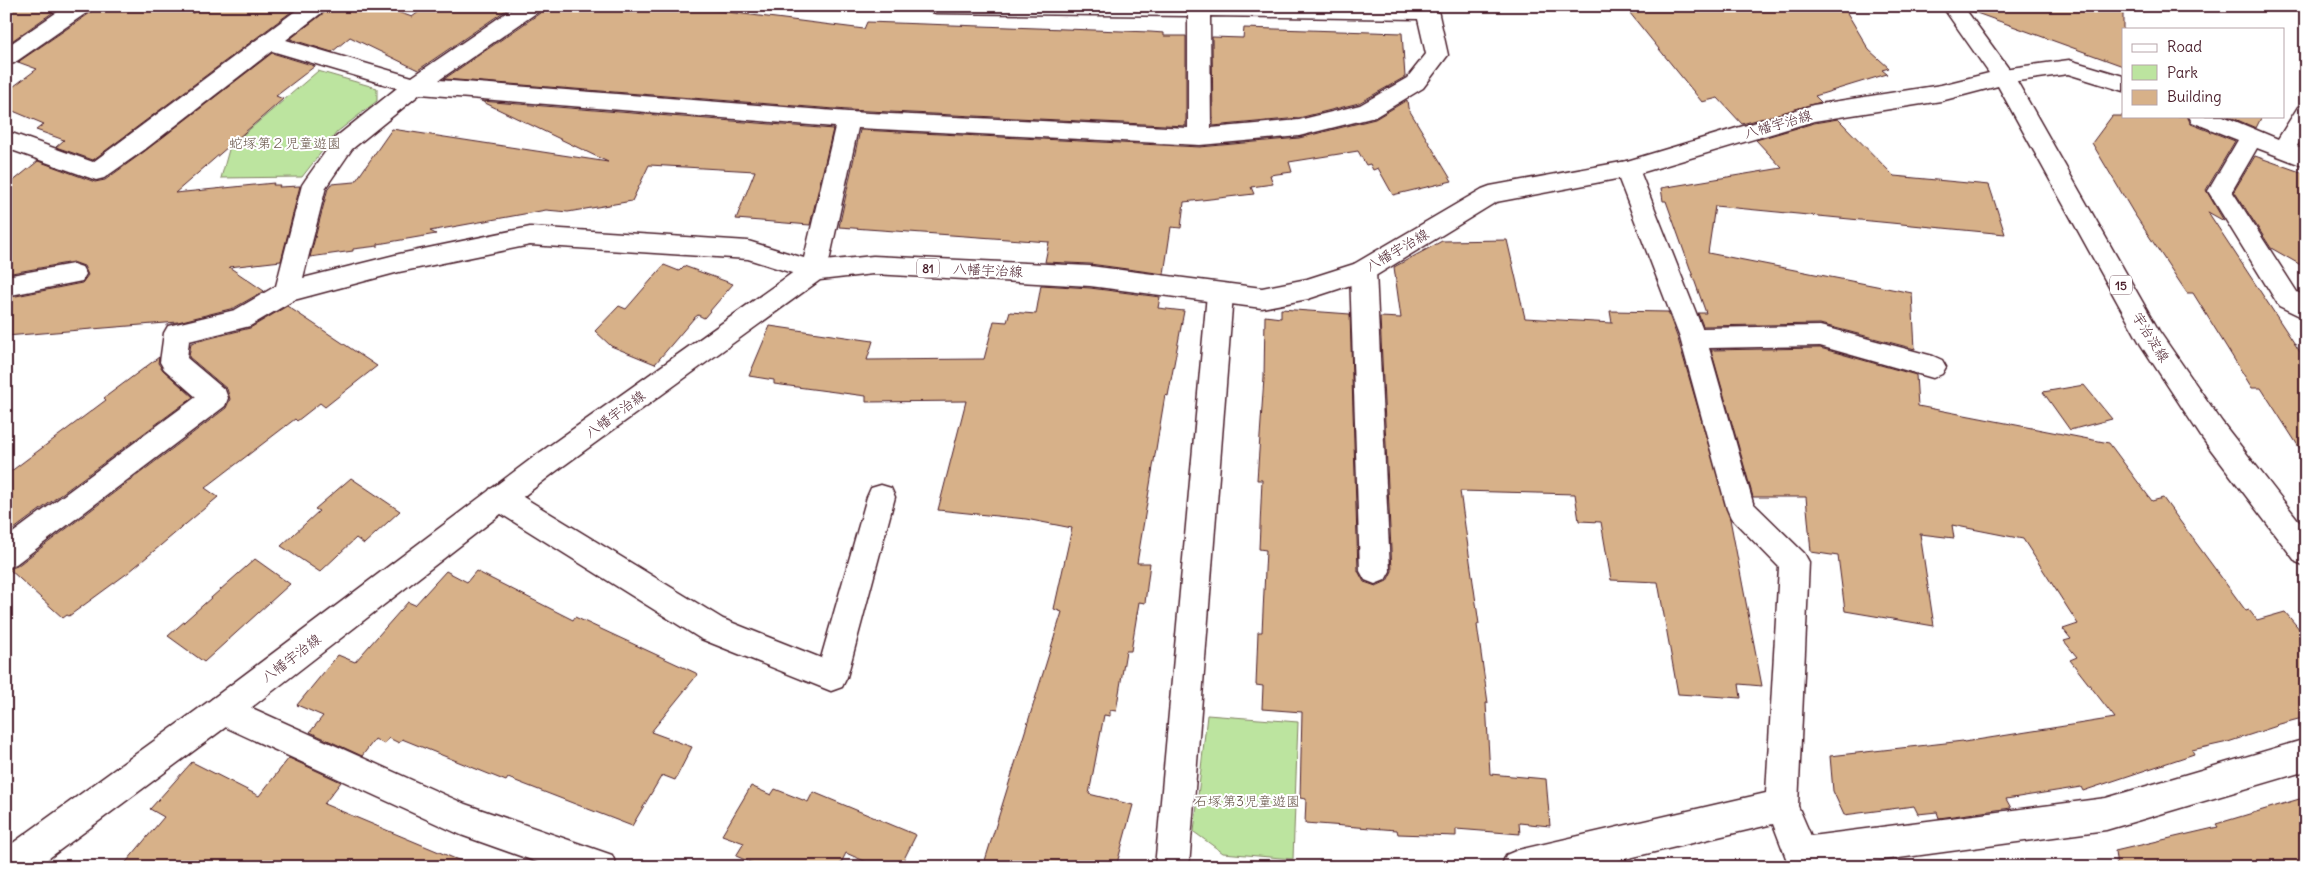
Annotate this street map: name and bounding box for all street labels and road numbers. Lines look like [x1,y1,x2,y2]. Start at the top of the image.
street label: 八幡宇治線 [1742,106,1814,142]
street label: 八幡宇治線 [1362,225,1432,275]
road number: 81 [917,258,939,278]
street label: 八幡宇治線 [953,259,1023,281]
road number: 15 [2110,276,2132,294]
street label: 宇治淀線 [2129,308,2173,366]
street label: 八幡宇治線 [581,386,649,442]
street label: 八幡宇治線 [258,630,324,686]

